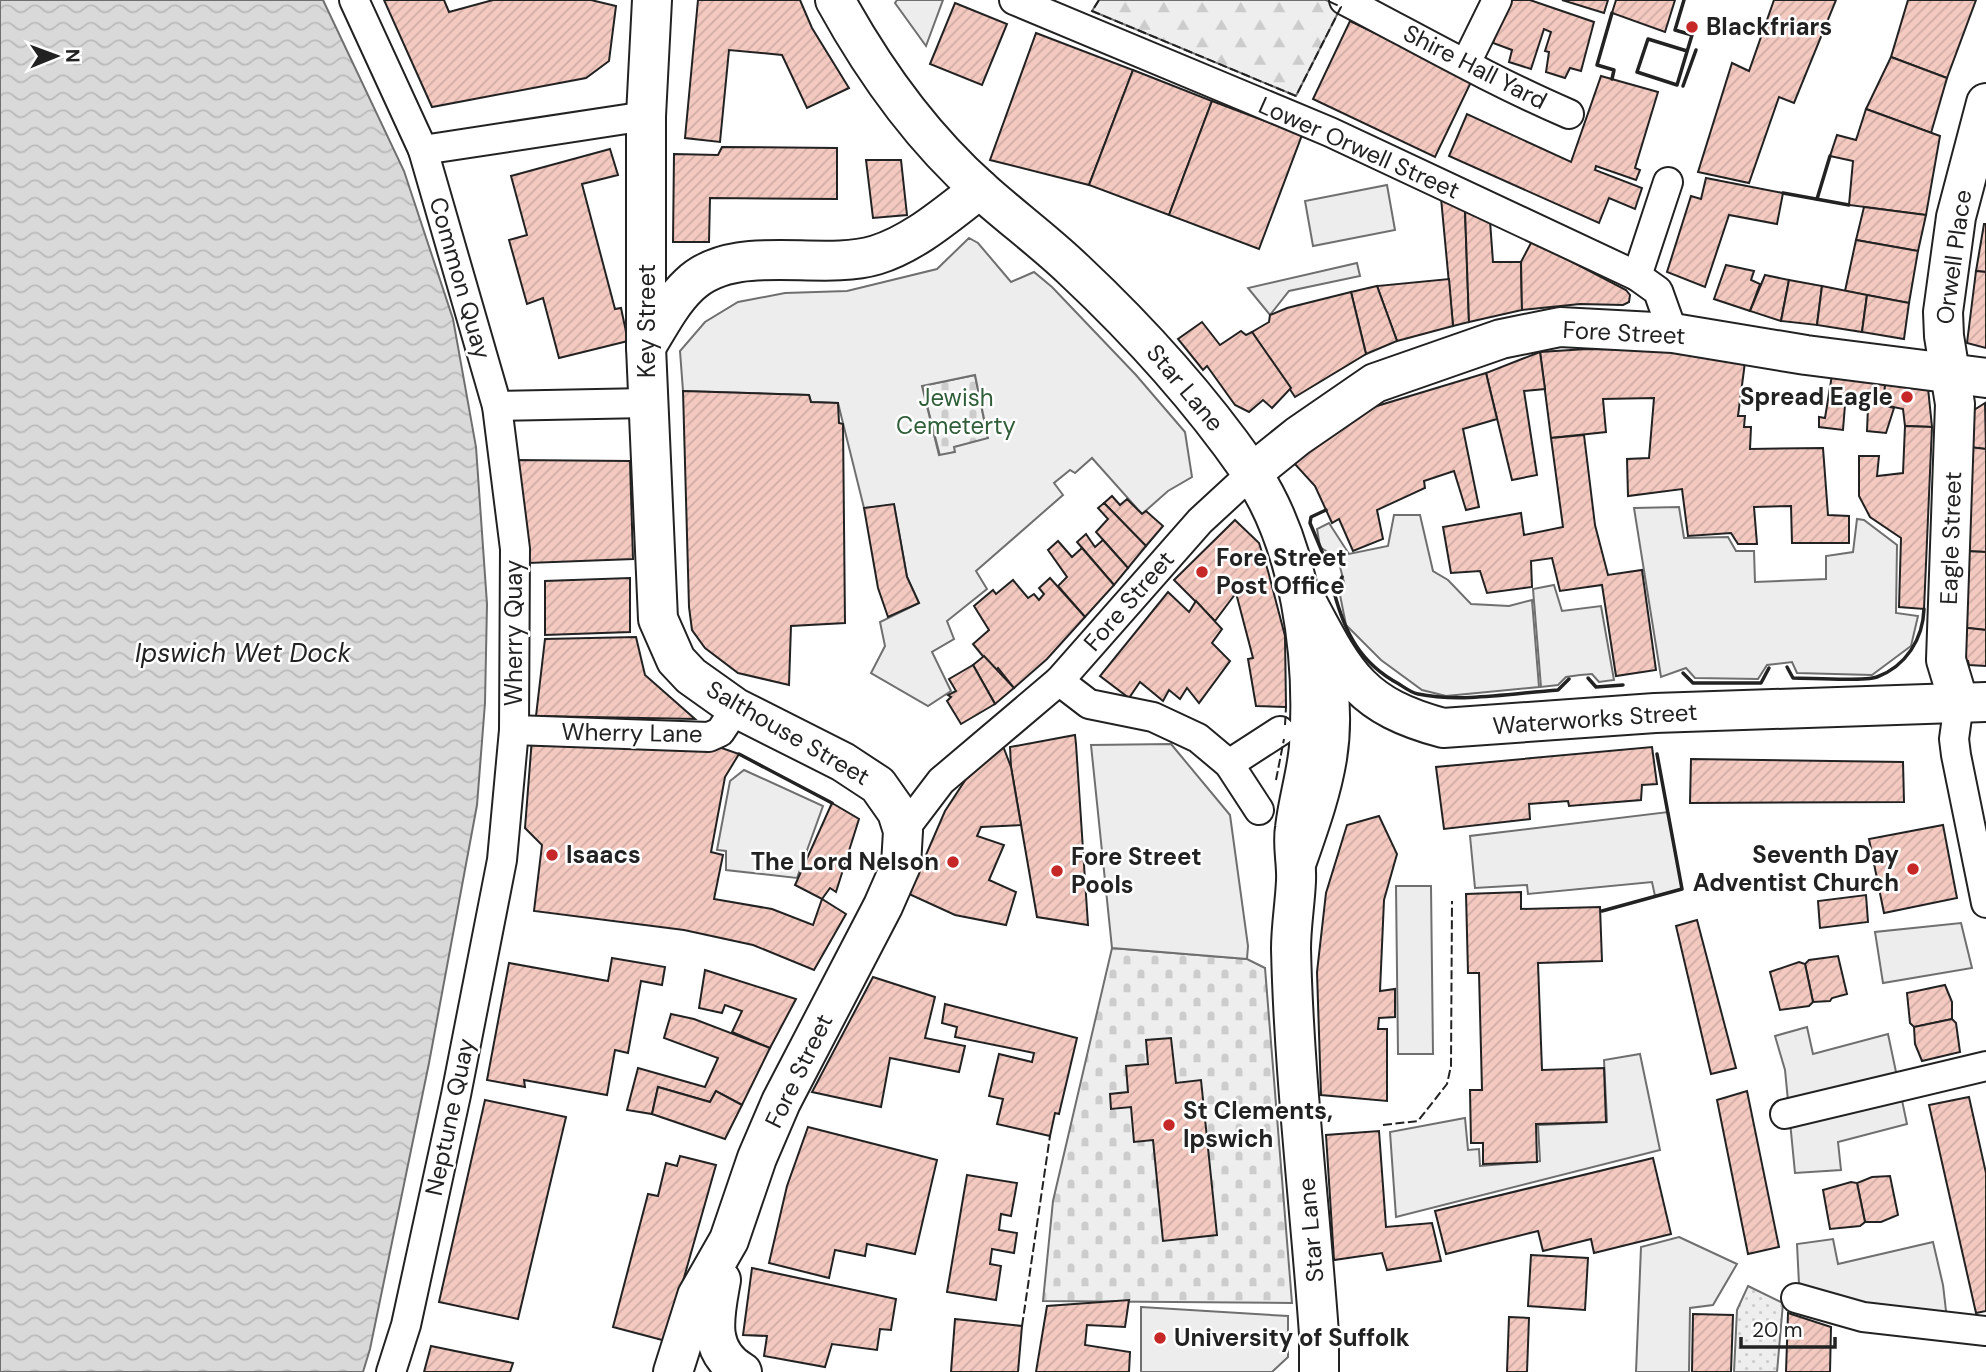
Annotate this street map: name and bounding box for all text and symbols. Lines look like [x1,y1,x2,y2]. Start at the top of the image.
place label: Blackfriars [1706,11,1832,42]
street label: Shire Hall Yard [1398,17,1552,116]
marker: Blackfriars [1684,19,1700,35]
north arrow [21,21,91,91]
text: N [60,49,85,63]
street label: Lower Orwell Street [1254,89,1465,206]
street label: Orwell Place [1929,188,1978,326]
street label: Common Quay [423,193,498,362]
street label: Key Street [631,264,662,378]
street label: Fore Street [1562,314,1686,351]
street label: Star Lane [1140,338,1231,438]
place label: Spread Eagle [1740,381,1893,412]
park label: Jewish Cemeterty [896,382,1016,441]
marker: Spread Eagle [1899,389,1915,405]
street label: Eagle Street [1933,471,1968,605]
place label: Fore Street Post Office [1216,542,1347,601]
street label: Fore Street [1077,544,1181,657]
street label: Wherry Quay [498,560,529,706]
marker: Fore Street Post Office [1194,564,1210,580]
water label: Ipswich Wet Dock [135,636,352,670]
street label: Salthouse Street [701,673,876,792]
street label: Waterworks Street [1492,696,1698,741]
street label: Wherry Lane [561,716,703,749]
place label: Isaacs [566,839,641,870]
place label: Seventh Day Adventist Church [1693,839,1900,898]
place label: Fore Street Pools [1071,841,1202,900]
place label: The Lord Nelson [751,846,939,877]
marker: Isaacs [544,847,560,863]
marker: The Lord Nelson [945,854,961,870]
marker: Seventh Day Adventist Church [1905,861,1921,877]
marker: Fore Street Pools [1049,863,1065,879]
street label: Fore Street [758,1009,839,1133]
street label: Neptune Quay [418,1035,481,1198]
place label: St Clements, Ipswich [1183,1095,1333,1154]
marker: St Clements, Ipswich [1161,1117,1177,1133]
street label: Star Lane [1290,1177,1331,1284]
scale bar [1741,1306,1836,1350]
text: 20 m [1752,1316,1803,1344]
place label: University of Suffolk [1174,1322,1410,1353]
marker: University of Suffolk [1152,1330,1168,1346]

